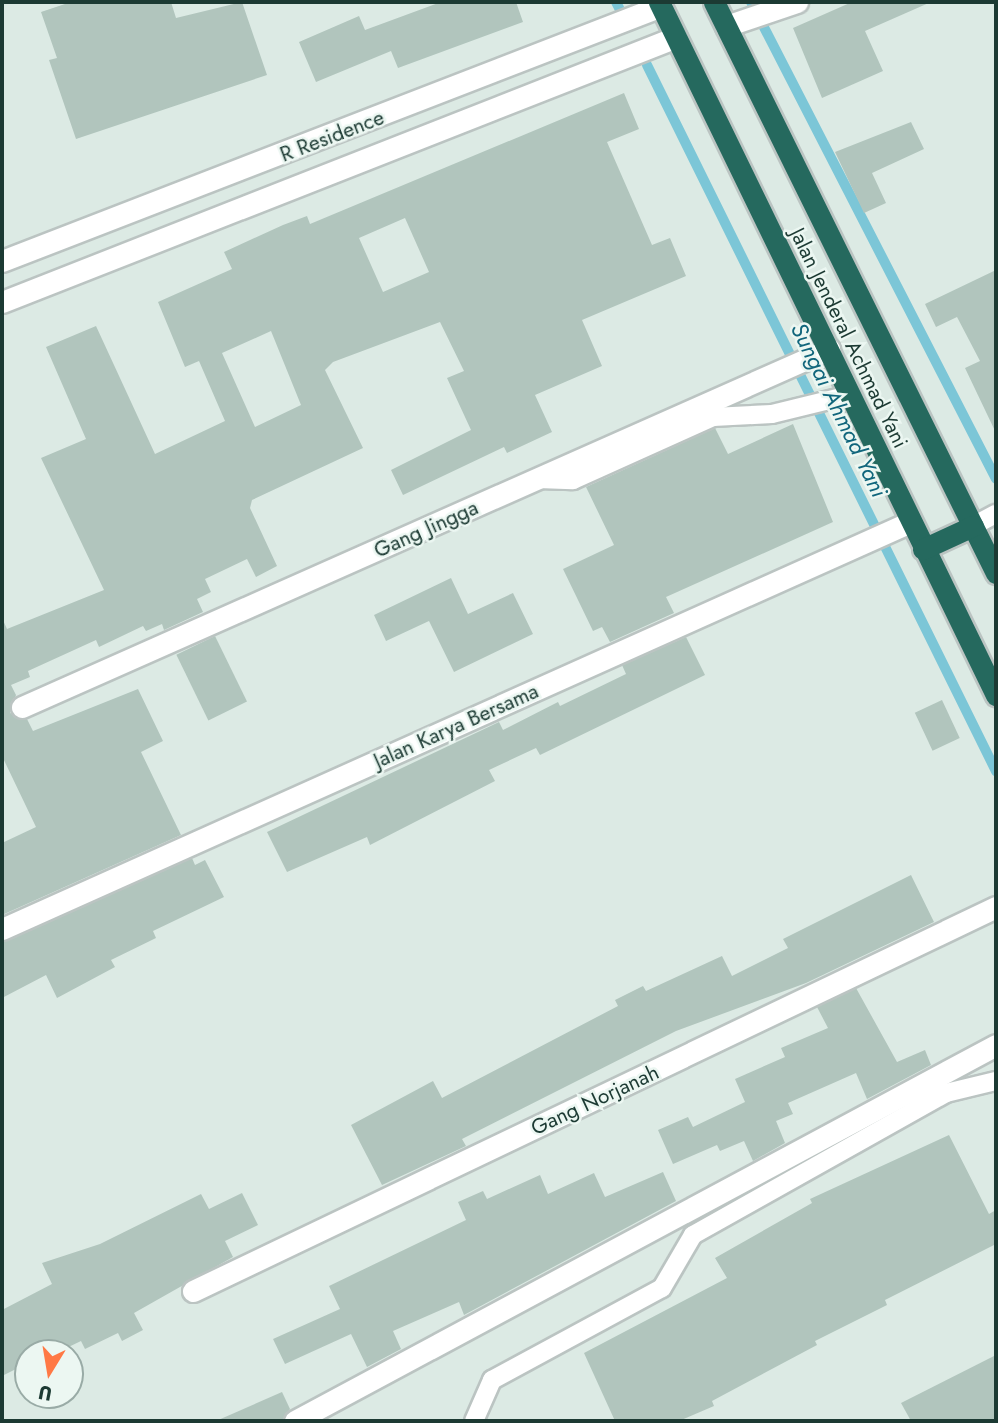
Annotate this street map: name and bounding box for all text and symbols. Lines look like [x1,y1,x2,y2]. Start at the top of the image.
street label: R Residence [277,105,387,167]
street label: Jalan Jenderal Achmad Yani [785,224,913,452]
water label: Sungai Ahmad Yani [785,318,893,502]
street label: Gang Jingga [370,495,482,563]
street label: Jalan Karya Bersama [370,678,542,774]
street label: Gang Norjanah [527,1059,663,1141]
north arrow [14,1339,84,1409]
text: U [36,1379,54,1408]

